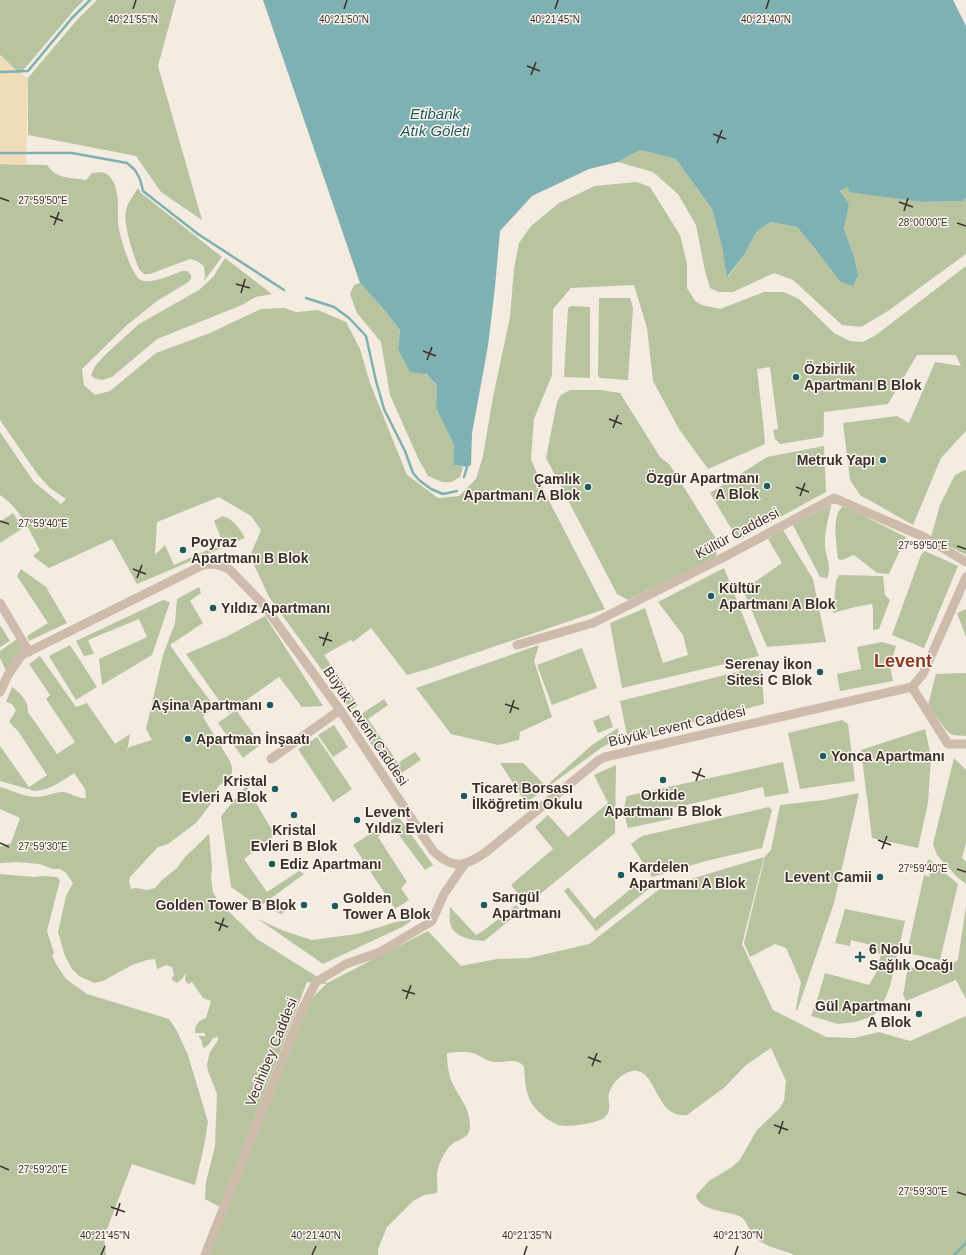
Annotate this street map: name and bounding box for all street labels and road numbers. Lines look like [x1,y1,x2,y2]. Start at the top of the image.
street label: Kültür Caddesi [693,504,781,562]
street label: Büyük Levent Caddesi [320,663,412,789]
street label: Büyük Levent Caddesi [607,702,747,750]
street label: Vecihibey Caddesi [242,996,300,1108]

